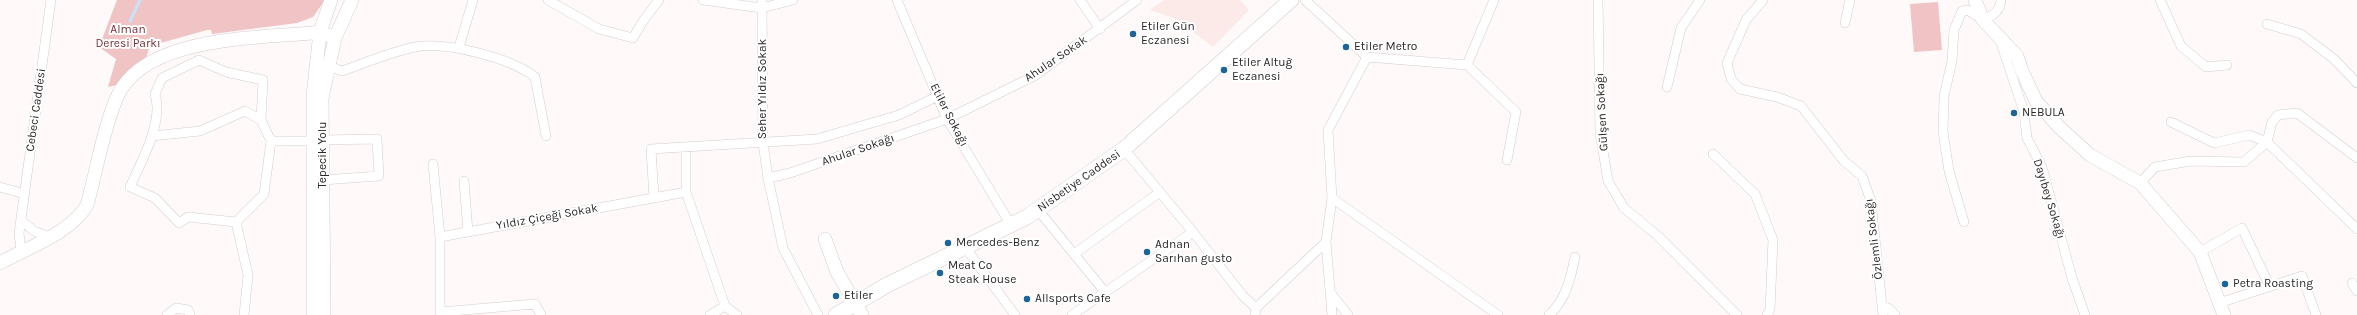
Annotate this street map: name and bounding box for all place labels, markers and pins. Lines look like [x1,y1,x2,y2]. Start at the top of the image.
place label: Etiler Gün Eczanesi [1141,20,1195,48]
marker: Etiler Gün Eczanesi [1128,29,1138,39]
place label: Etiler Metro [1354,40,1417,54]
marker: Etiler Metro [1341,42,1351,52]
place label: Etiler Altuğ Eczanesi [1232,56,1292,84]
marker: Etiler Altuğ Eczanesi [1219,65,1229,75]
place label: NEBULA [2022,106,2065,120]
marker: NEBULA [2009,108,2019,118]
place label: Mercedes-Benz [956,236,1039,250]
marker: Mercedes-Benz [943,238,953,248]
place label: Adnan Sarıhan gusto [1155,238,1232,266]
marker: Adnan Sarıhan gusto [1142,247,1152,257]
place label: Meat Co Steak House [948,259,1016,287]
marker: Meat Co Steak House [935,268,945,278]
place label: Petra Roasting [2233,277,2313,291]
marker: Petra Roasting [2220,279,2230,289]
place label: Etiler [844,289,873,303]
marker: Etiler [831,291,841,301]
place label: Allsports Cafe [1035,292,1111,306]
marker: Allsports Cafe [1022,294,1032,304]

